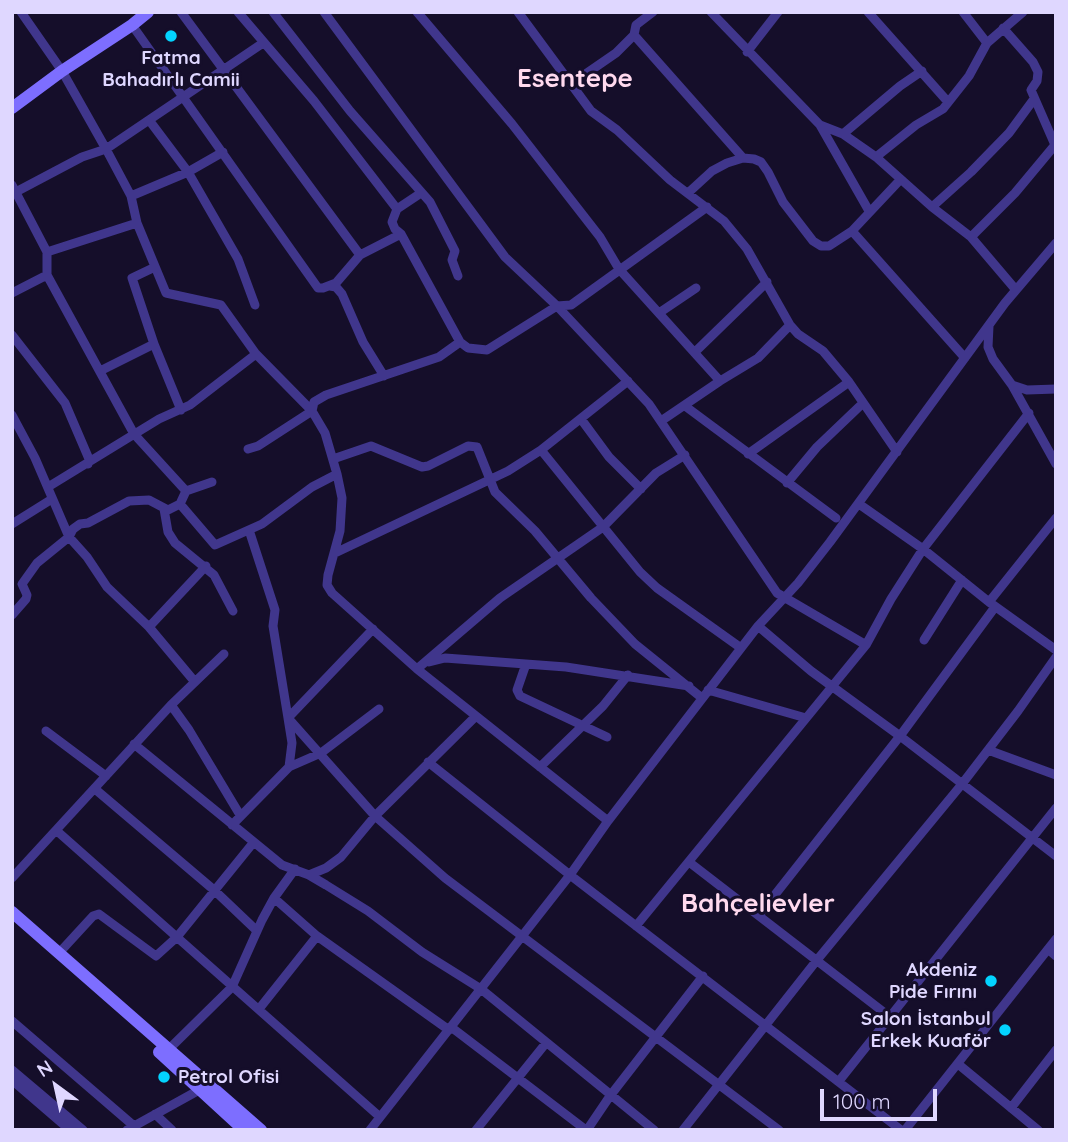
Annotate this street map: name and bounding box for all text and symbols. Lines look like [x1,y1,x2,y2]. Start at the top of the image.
marker: Fatma Bahadırlı Camii [163,28,179,44]
place label: Fatma Bahadırlı Camii [102,47,240,91]
district label: Esentepe [517,63,633,95]
district label: Bahçelievler [681,888,835,920]
place label: Akdeniz Pide Fırını [889,959,977,1003]
marker: Akdeniz Pide Fırını [983,973,999,989]
place label: Salon İstanbul Erkek Kuaför [861,1008,991,1052]
marker: Salon İstanbul Erkek Kuaför [997,1022,1013,1038]
north arrow [21,1051,91,1121]
text: N [32,1055,57,1082]
place label: Petrol Ofisi [178,1066,279,1088]
marker: Petrol Ofisi [156,1069,172,1085]
scale bar [823,1076,940,1120]
text: 100 m [833,1088,891,1114]

